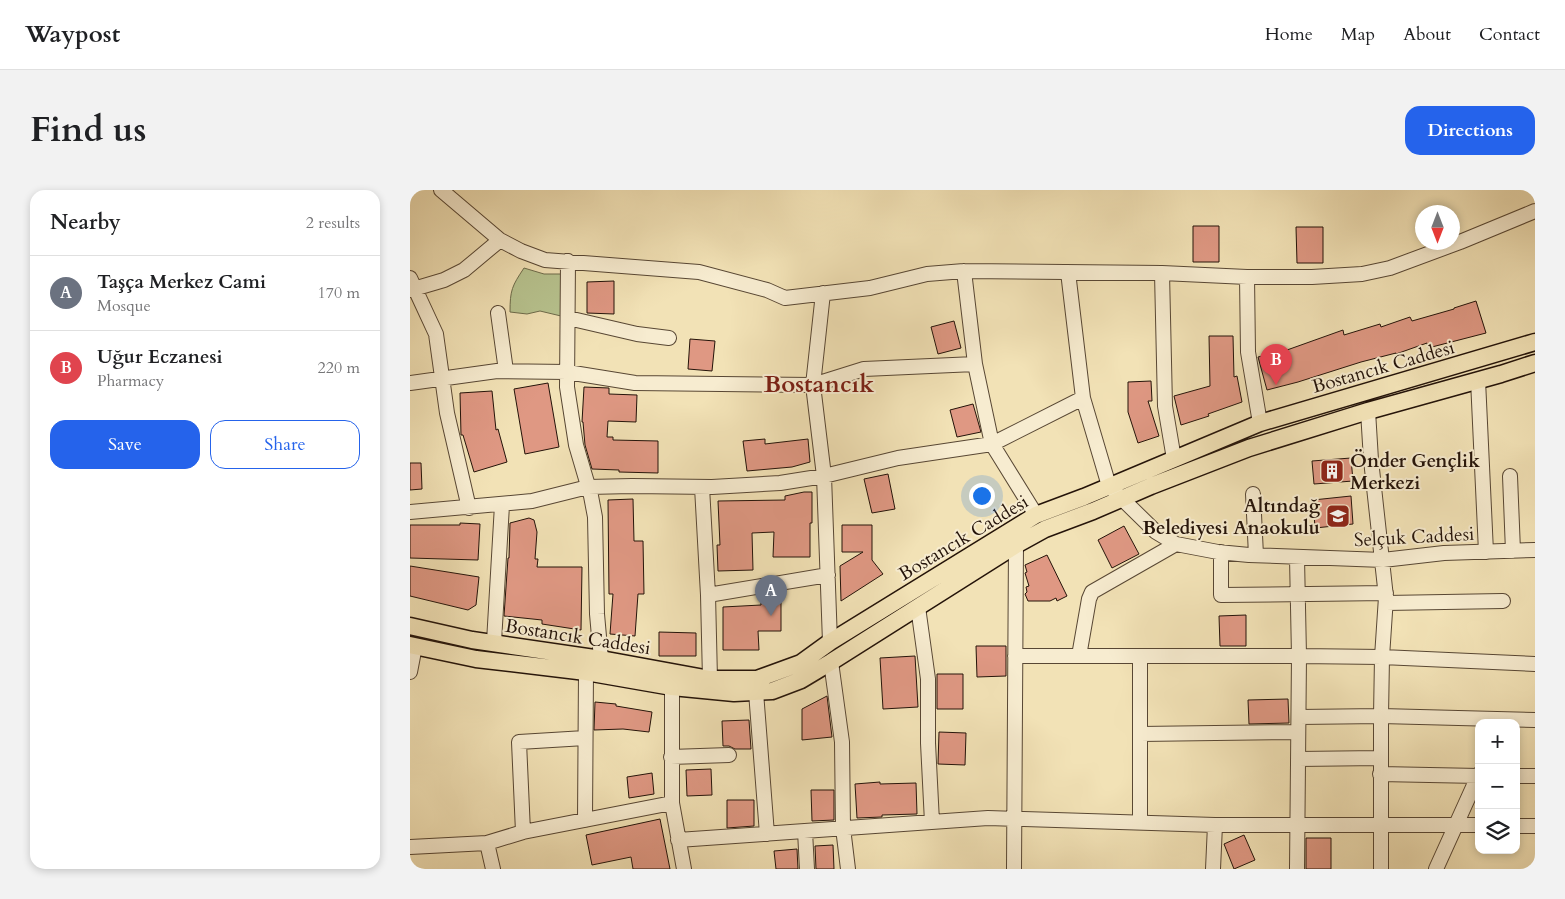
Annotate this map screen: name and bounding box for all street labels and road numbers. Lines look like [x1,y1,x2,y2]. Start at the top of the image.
street label: Bostancık Caddesi [1309,334,1458,400]
street label: Bostancık Caddesi [894,489,1033,587]
street label: Selçuk Caddesi [1353,521,1475,553]
street label: Bostancık Caddesi [503,613,653,661]

